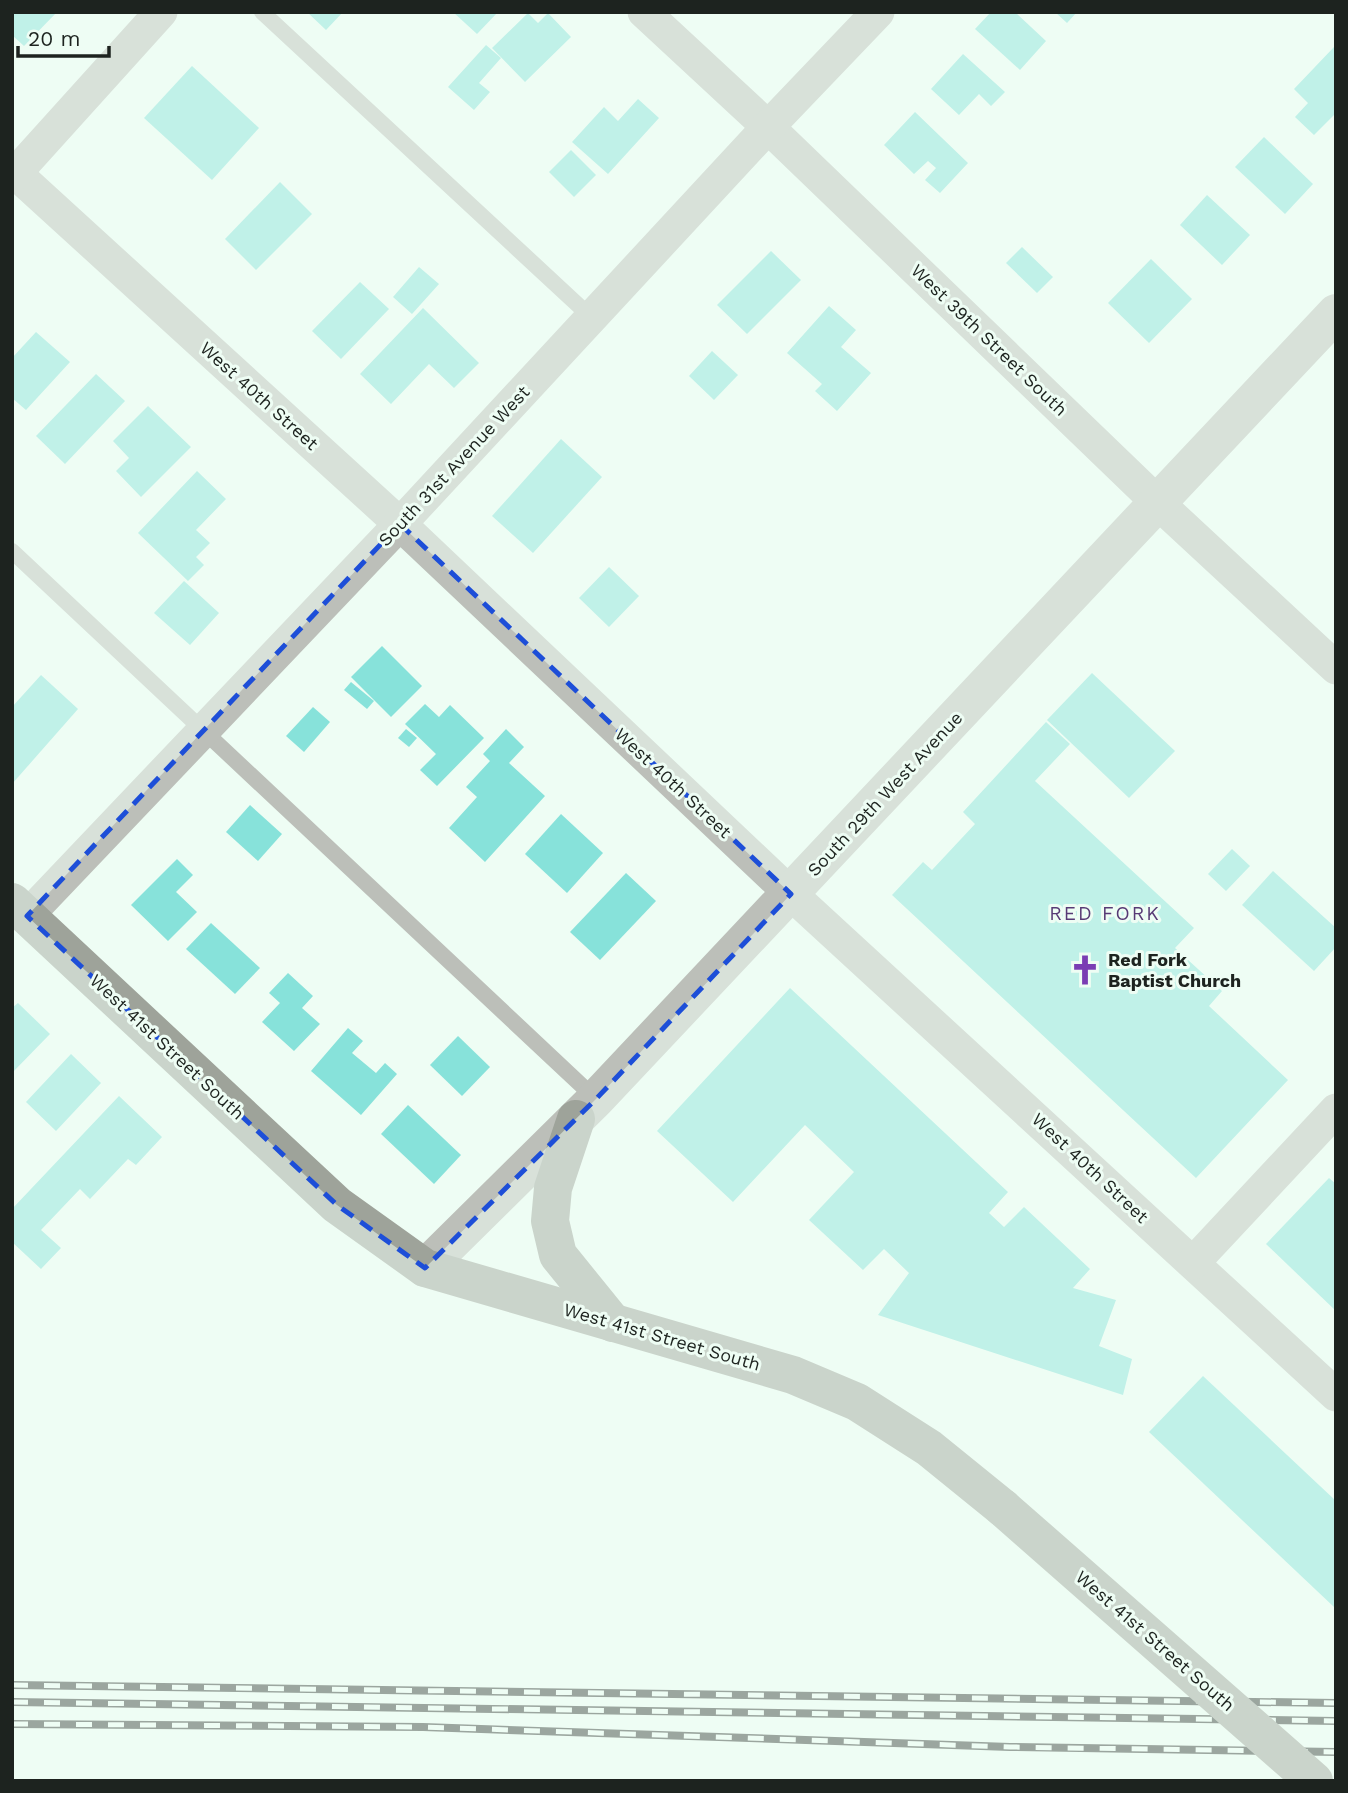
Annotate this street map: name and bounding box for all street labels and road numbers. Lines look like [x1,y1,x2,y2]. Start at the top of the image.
street label: West 39th Street South [907,259,1072,420]
street label: West 40th Street [196,337,323,454]
street label: South 31st Avenue West [374,381,534,550]
street label: South 29th West Avenue [803,707,966,880]
street label: West 40th Street [611,723,736,842]
street label: West 41st Street South [86,970,249,1124]
street label: West 40th Street [1028,1108,1153,1227]
street label: West 41st Street South [561,1298,763,1375]
street label: West 41st Street South [1072,1566,1239,1715]

